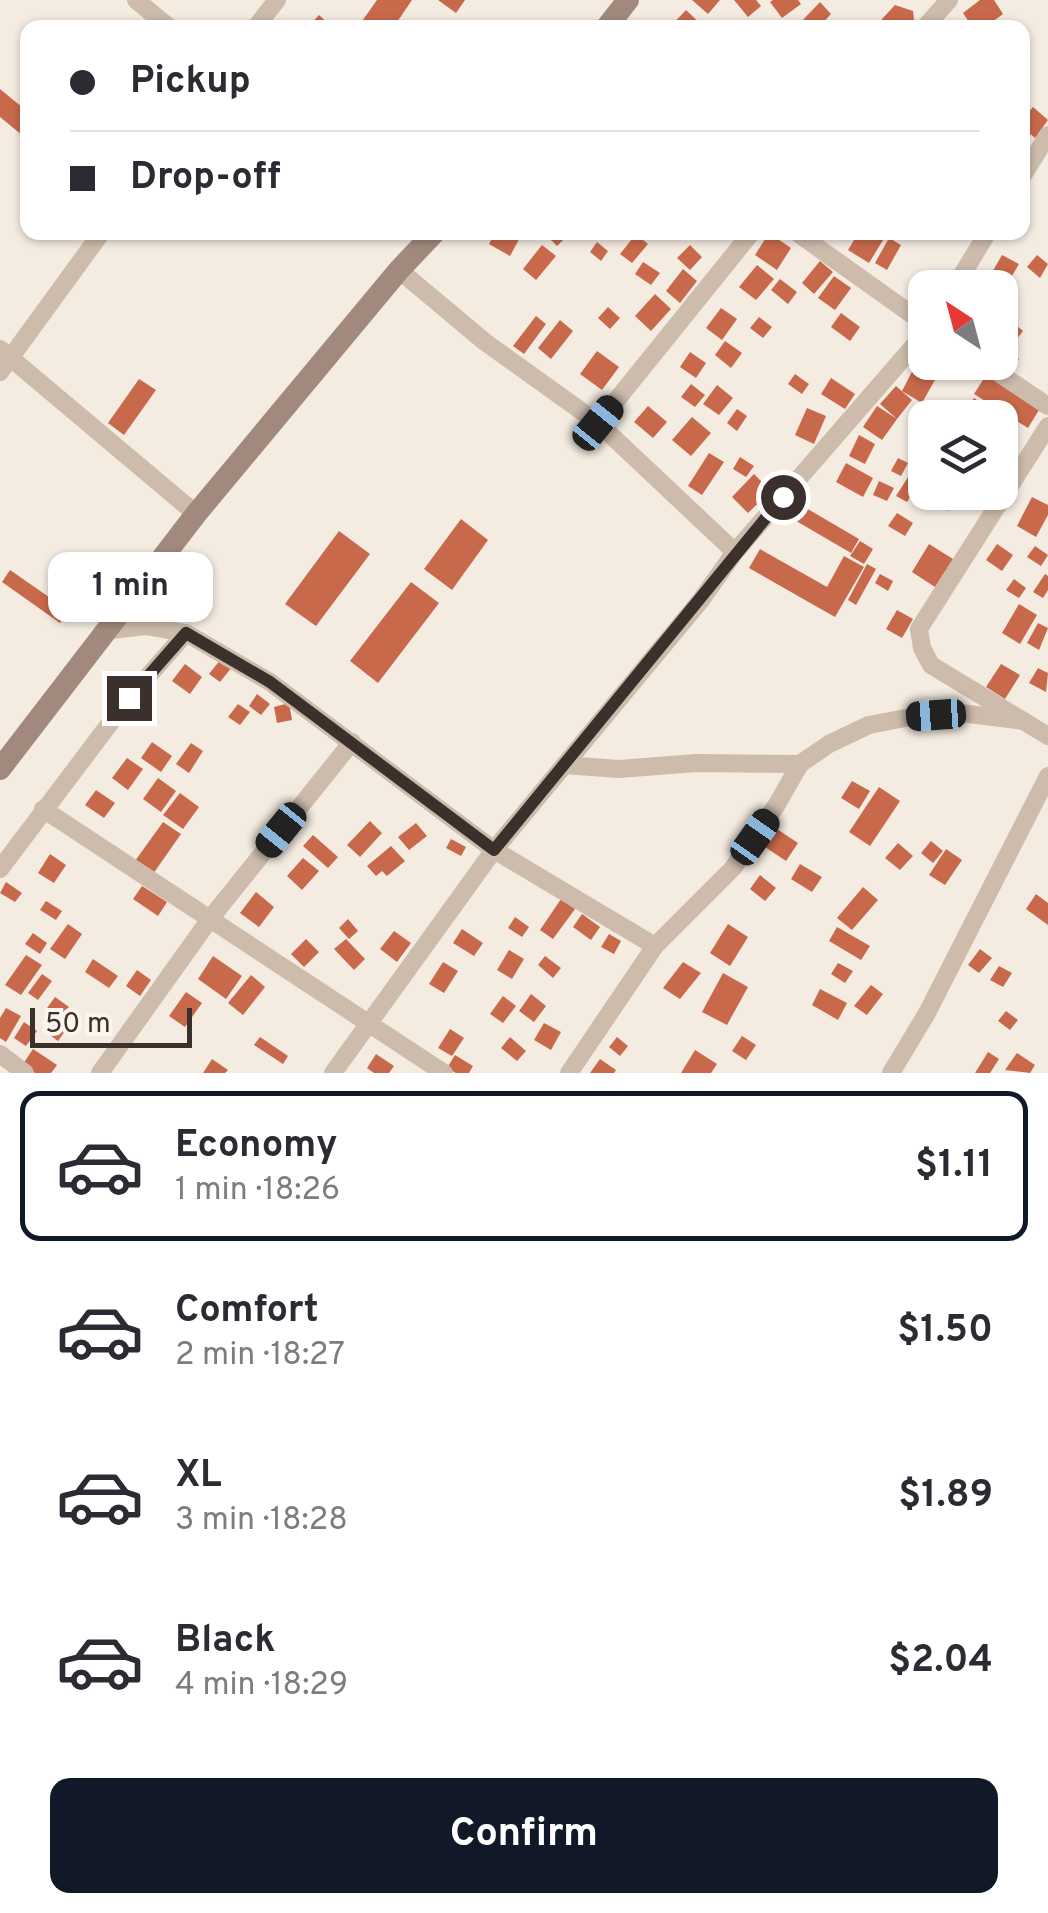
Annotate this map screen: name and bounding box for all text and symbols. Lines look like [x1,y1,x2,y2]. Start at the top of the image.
text: Pickup [130,58,251,107]
text: Drop-off [130,154,281,203]
north arrow [908,270,1018,380]
map controls [908,270,1018,510]
car [567,390,629,456]
button: layers [908,400,1018,510]
route start [761,475,806,520]
callout: 1 min [46,553,212,623]
text: 1 min [92,567,169,607]
route end [107,676,152,721]
car [905,698,967,732]
car [250,797,312,863]
car [726,804,784,870]
scale bar [30,1003,192,1048]
text: 50 m [45,1007,111,1043]
icon: car [55,1121,145,1211]
text: Economy [175,1122,337,1171]
text: $1.11 [915,1142,993,1191]
text: 1 min · 18:26 [175,1171,340,1211]
icon: car [55,1286,145,1376]
text: Comfort [175,1287,319,1336]
text: $1.50 [897,1307,993,1356]
text: 2 min · 18:27 [175,1336,345,1376]
icon: car [55,1451,145,1541]
text: XL [175,1452,222,1501]
text: $1.89 [898,1472,993,1521]
text: 3 min · 18:28 [175,1501,348,1541]
icon: car [55,1616,145,1706]
text: Black [175,1617,275,1666]
text: $2.04 [888,1637,993,1686]
text: 4 min · 18:29 [175,1666,348,1706]
button: Confirm [50,1778,998,1893]

